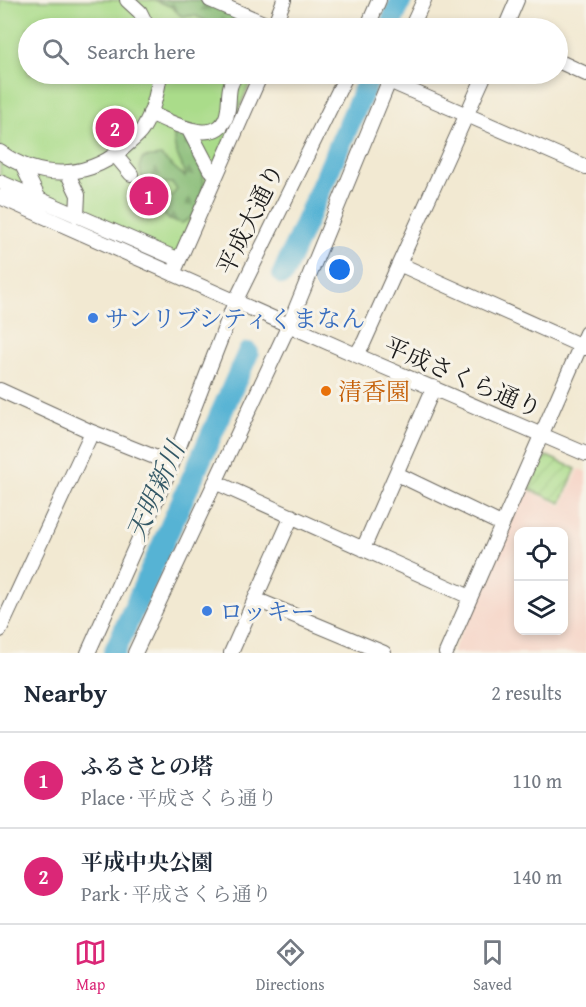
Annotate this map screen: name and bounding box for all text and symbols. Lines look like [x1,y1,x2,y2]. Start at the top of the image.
search box [18,18,568,84]
icon: search [39,35,72,68]
text: Search here [87,35,196,67]
pin: 2 [96,106,134,150]
street label: 平成大通り [208,157,292,281]
pin: 1 [130,174,168,218]
your location [325,255,354,284]
place label: サンリブシティくまなん [105,301,365,336]
marker: サンリブシティくまなん [86,311,100,325]
street label: 平成さくら通り [379,328,547,426]
place label: 清香園 [338,374,410,409]
marker: 清香園 [319,384,333,398]
water label: 天明新川 [116,433,195,546]
map controls [514,527,568,635]
button: locate [514,527,568,581]
button: layers [514,581,568,635]
place label: ロッキー [219,594,315,629]
marker: ロッキー [200,604,214,618]
text: Nearby [24,673,107,712]
text: 2 results [491,678,562,707]
text: ふるさとの塔 [81,750,213,782]
text: 1 [38,766,49,795]
text: 110 m [512,766,562,795]
text: Place · 平成さくら通り [81,783,277,812]
text: 平成中央公園 [81,846,213,878]
text: 2 [38,862,49,891]
text: 140 m [512,862,562,891]
text: Park · 平成さくら通り [81,879,272,908]
tab: Map [74,936,107,996]
tab: Directions [256,936,325,996]
tab: Saved [473,936,512,996]

